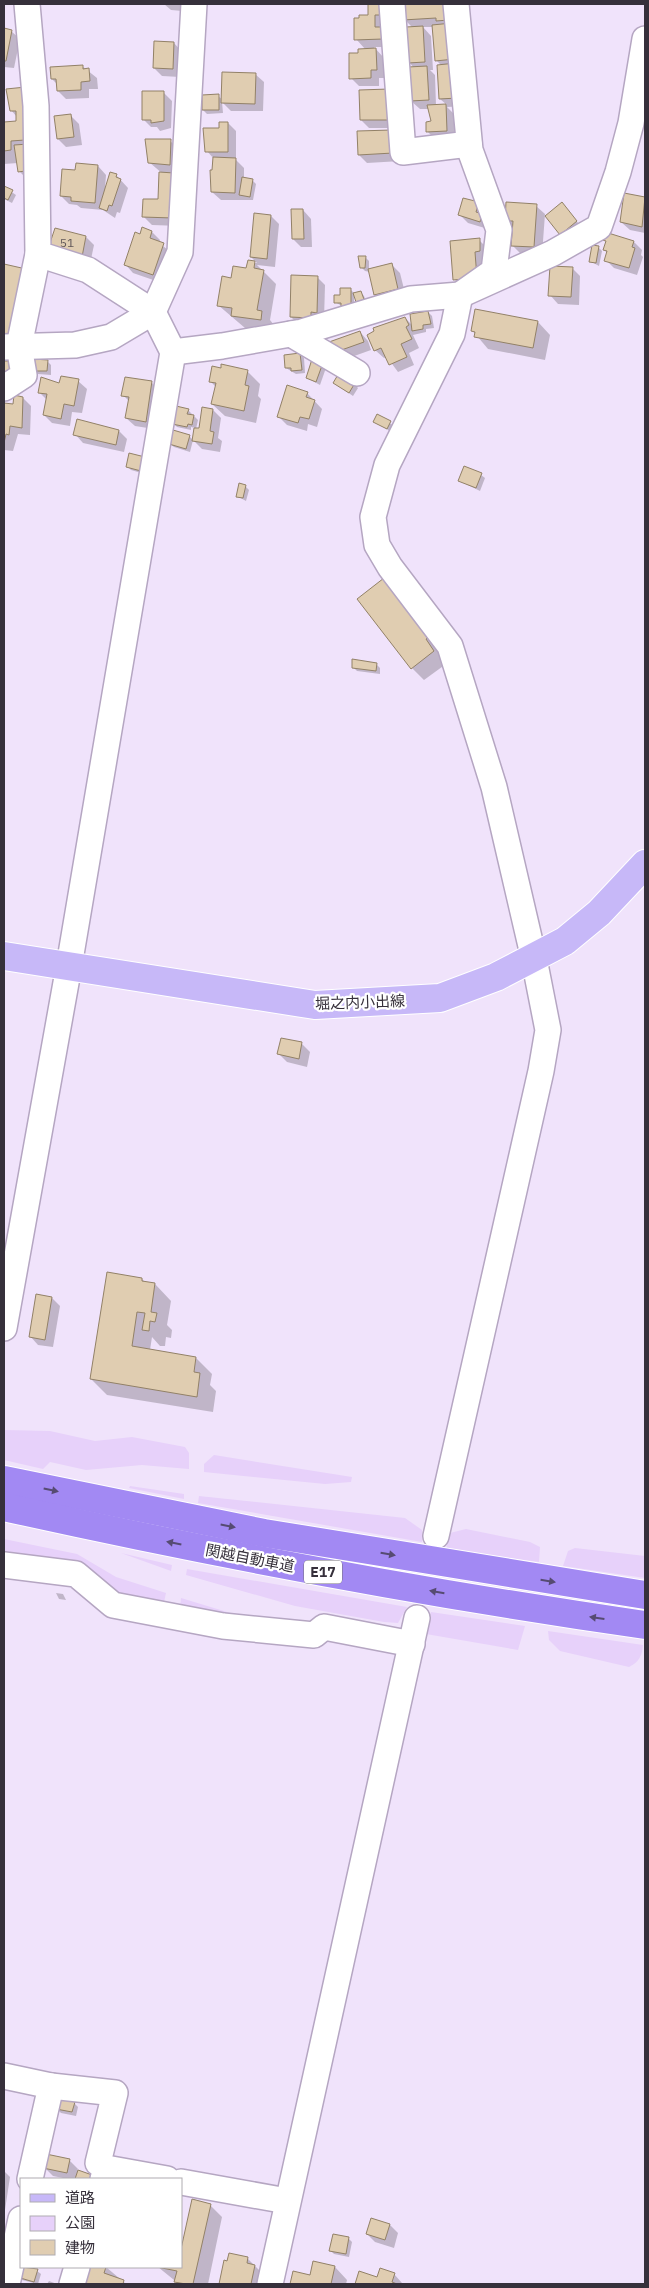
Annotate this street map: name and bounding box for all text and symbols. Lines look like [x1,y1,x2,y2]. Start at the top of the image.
house number: 51 [60,235,74,250]
street label: 堀之内小出線 [315,991,405,1013]
one-way arrow [44,1486,59,1494]
one-way arrow [220,1522,236,1530]
one-way arrow [165,1539,181,1547]
street label: 関越自動車道 [204,1540,296,1576]
one-way arrow [380,1551,396,1559]
road number: E17 [304,1560,342,1584]
one-way arrow [540,1577,556,1585]
one-way arrow [428,1588,444,1596]
one-way arrow [589,1614,605,1622]
legend [20,2178,182,2268]
text: 道路 [65,2188,95,2207]
text: 公園 [65,2213,95,2232]
text: 建物 [65,2238,95,2257]

